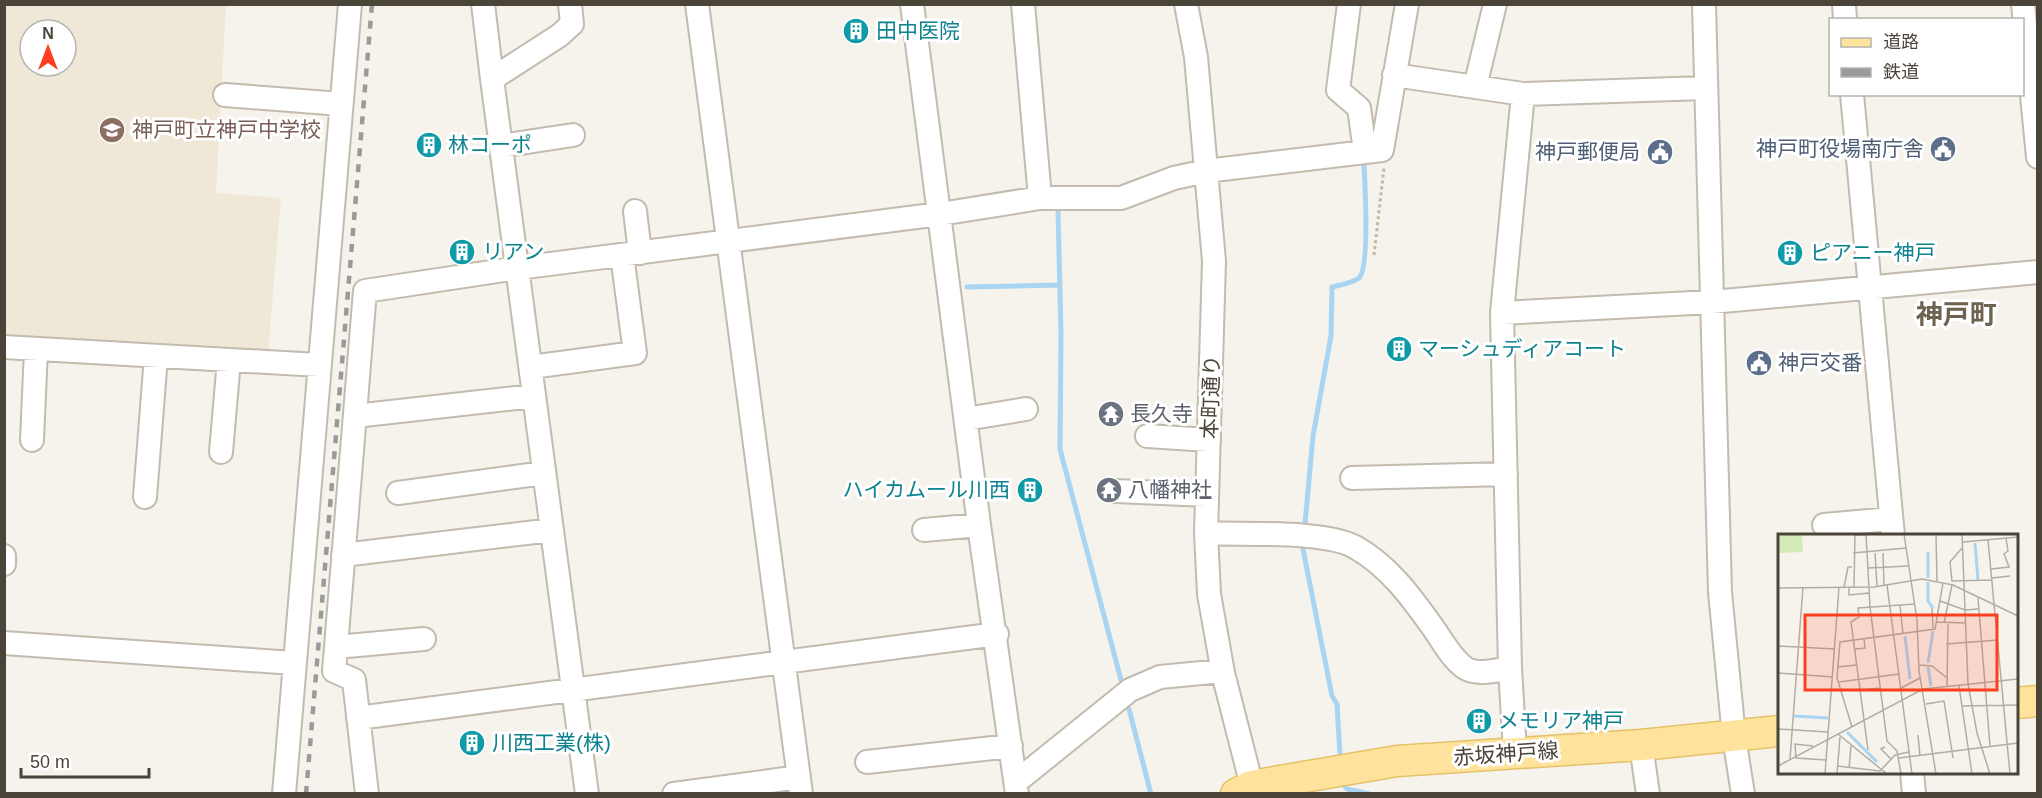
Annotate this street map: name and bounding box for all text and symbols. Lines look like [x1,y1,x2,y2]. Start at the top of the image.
building icon: 田中医院 [841,16,871,46]
north arrow [18,18,78,78]
legend [1829,18,2024,96]
place label: 田中医院 [876,19,960,42]
text: N [42,25,54,42]
text: 道路 [1883,32,1919,52]
text: 鉄道 [1883,62,1919,82]
school or university icon: 神戸町立神戸中学校 [97,115,127,145]
place label: 神戸町立神戸中学校 [132,118,321,141]
building icon: 林コーポ [414,130,444,160]
place label: 林コーポ [448,133,532,156]
public building icon: 神戸町役場南庁舎 [1928,134,1958,164]
public building icon: 神戸郵便局 [1645,137,1675,167]
place label: 神戸町役場南庁舎 [1756,137,1924,160]
place label: 神戸郵便局 [1535,140,1640,163]
building icon: リアン [447,237,477,267]
building icon: ピアニー神戸 [1775,238,1805,268]
place label: リアン [482,240,544,263]
place label: ピアニー神戸 [1810,241,1936,264]
district label: 神戸町 [1916,300,1997,330]
building icon: マーシュディアコート [1384,334,1414,364]
place label: マーシュディアコート [1418,337,1626,360]
public building icon: 神戸交番 [1744,348,1774,378]
place label: 神戸交番 [1778,351,1862,374]
street label: 本町通り [1198,355,1223,439]
temple icon: 長久寺 [1096,399,1126,429]
place label: 長久寺 [1130,402,1193,425]
building icon: ハイカムール川西 [1015,475,1045,505]
temple icon: 八幡神社 [1094,475,1124,505]
place label: ハイカムール川西 [842,478,1010,501]
place label: 八幡神社 [1128,478,1212,501]
inset map [1778,534,2018,774]
building icon: メモリア神戸 [1464,706,1494,736]
place label: メモリア神戸 [1498,709,1624,732]
building icon: 川西工業(株) [457,728,487,758]
place label: 川西工業(株) [492,731,611,754]
street label: 赤坂神戸線 [1453,738,1559,769]
scale bar [21,741,148,779]
text: 50 m [30,752,70,772]

